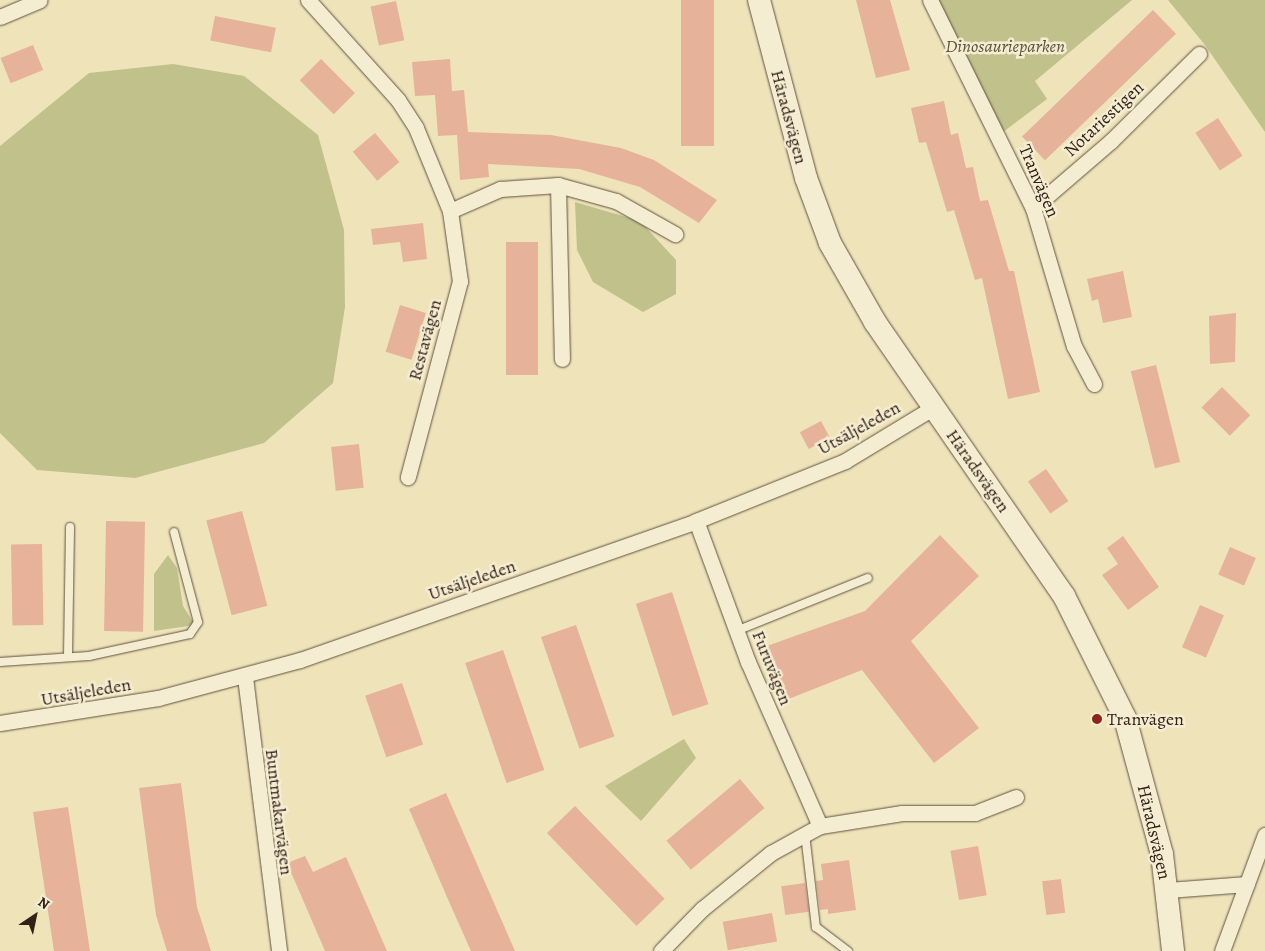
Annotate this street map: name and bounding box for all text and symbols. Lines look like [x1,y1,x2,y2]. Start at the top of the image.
park label: Dinosaurieparken [945,35,1065,57]
street label: Häradsvägen [766,68,812,166]
street label: Notariestigen [1060,77,1148,161]
street label: Tranvägen [1014,141,1064,221]
street label: Restavägen [404,297,446,383]
street label: Utsäljeleden [814,397,904,459]
street label: Häradsvägen [941,425,1015,517]
street label: Utsäljeleden [426,555,518,605]
street label: Furuvägen [747,627,797,709]
street label: Utsäljeleden [39,673,133,711]
place label: Tranvägen [1107,708,1184,730]
marker: Tranvägen [1091,713,1103,725]
street label: Buntmakarvägen [261,748,297,876]
street label: Häradsvägen [1133,782,1175,882]
north arrow [10,891,60,941]
text: N [34,892,53,914]

